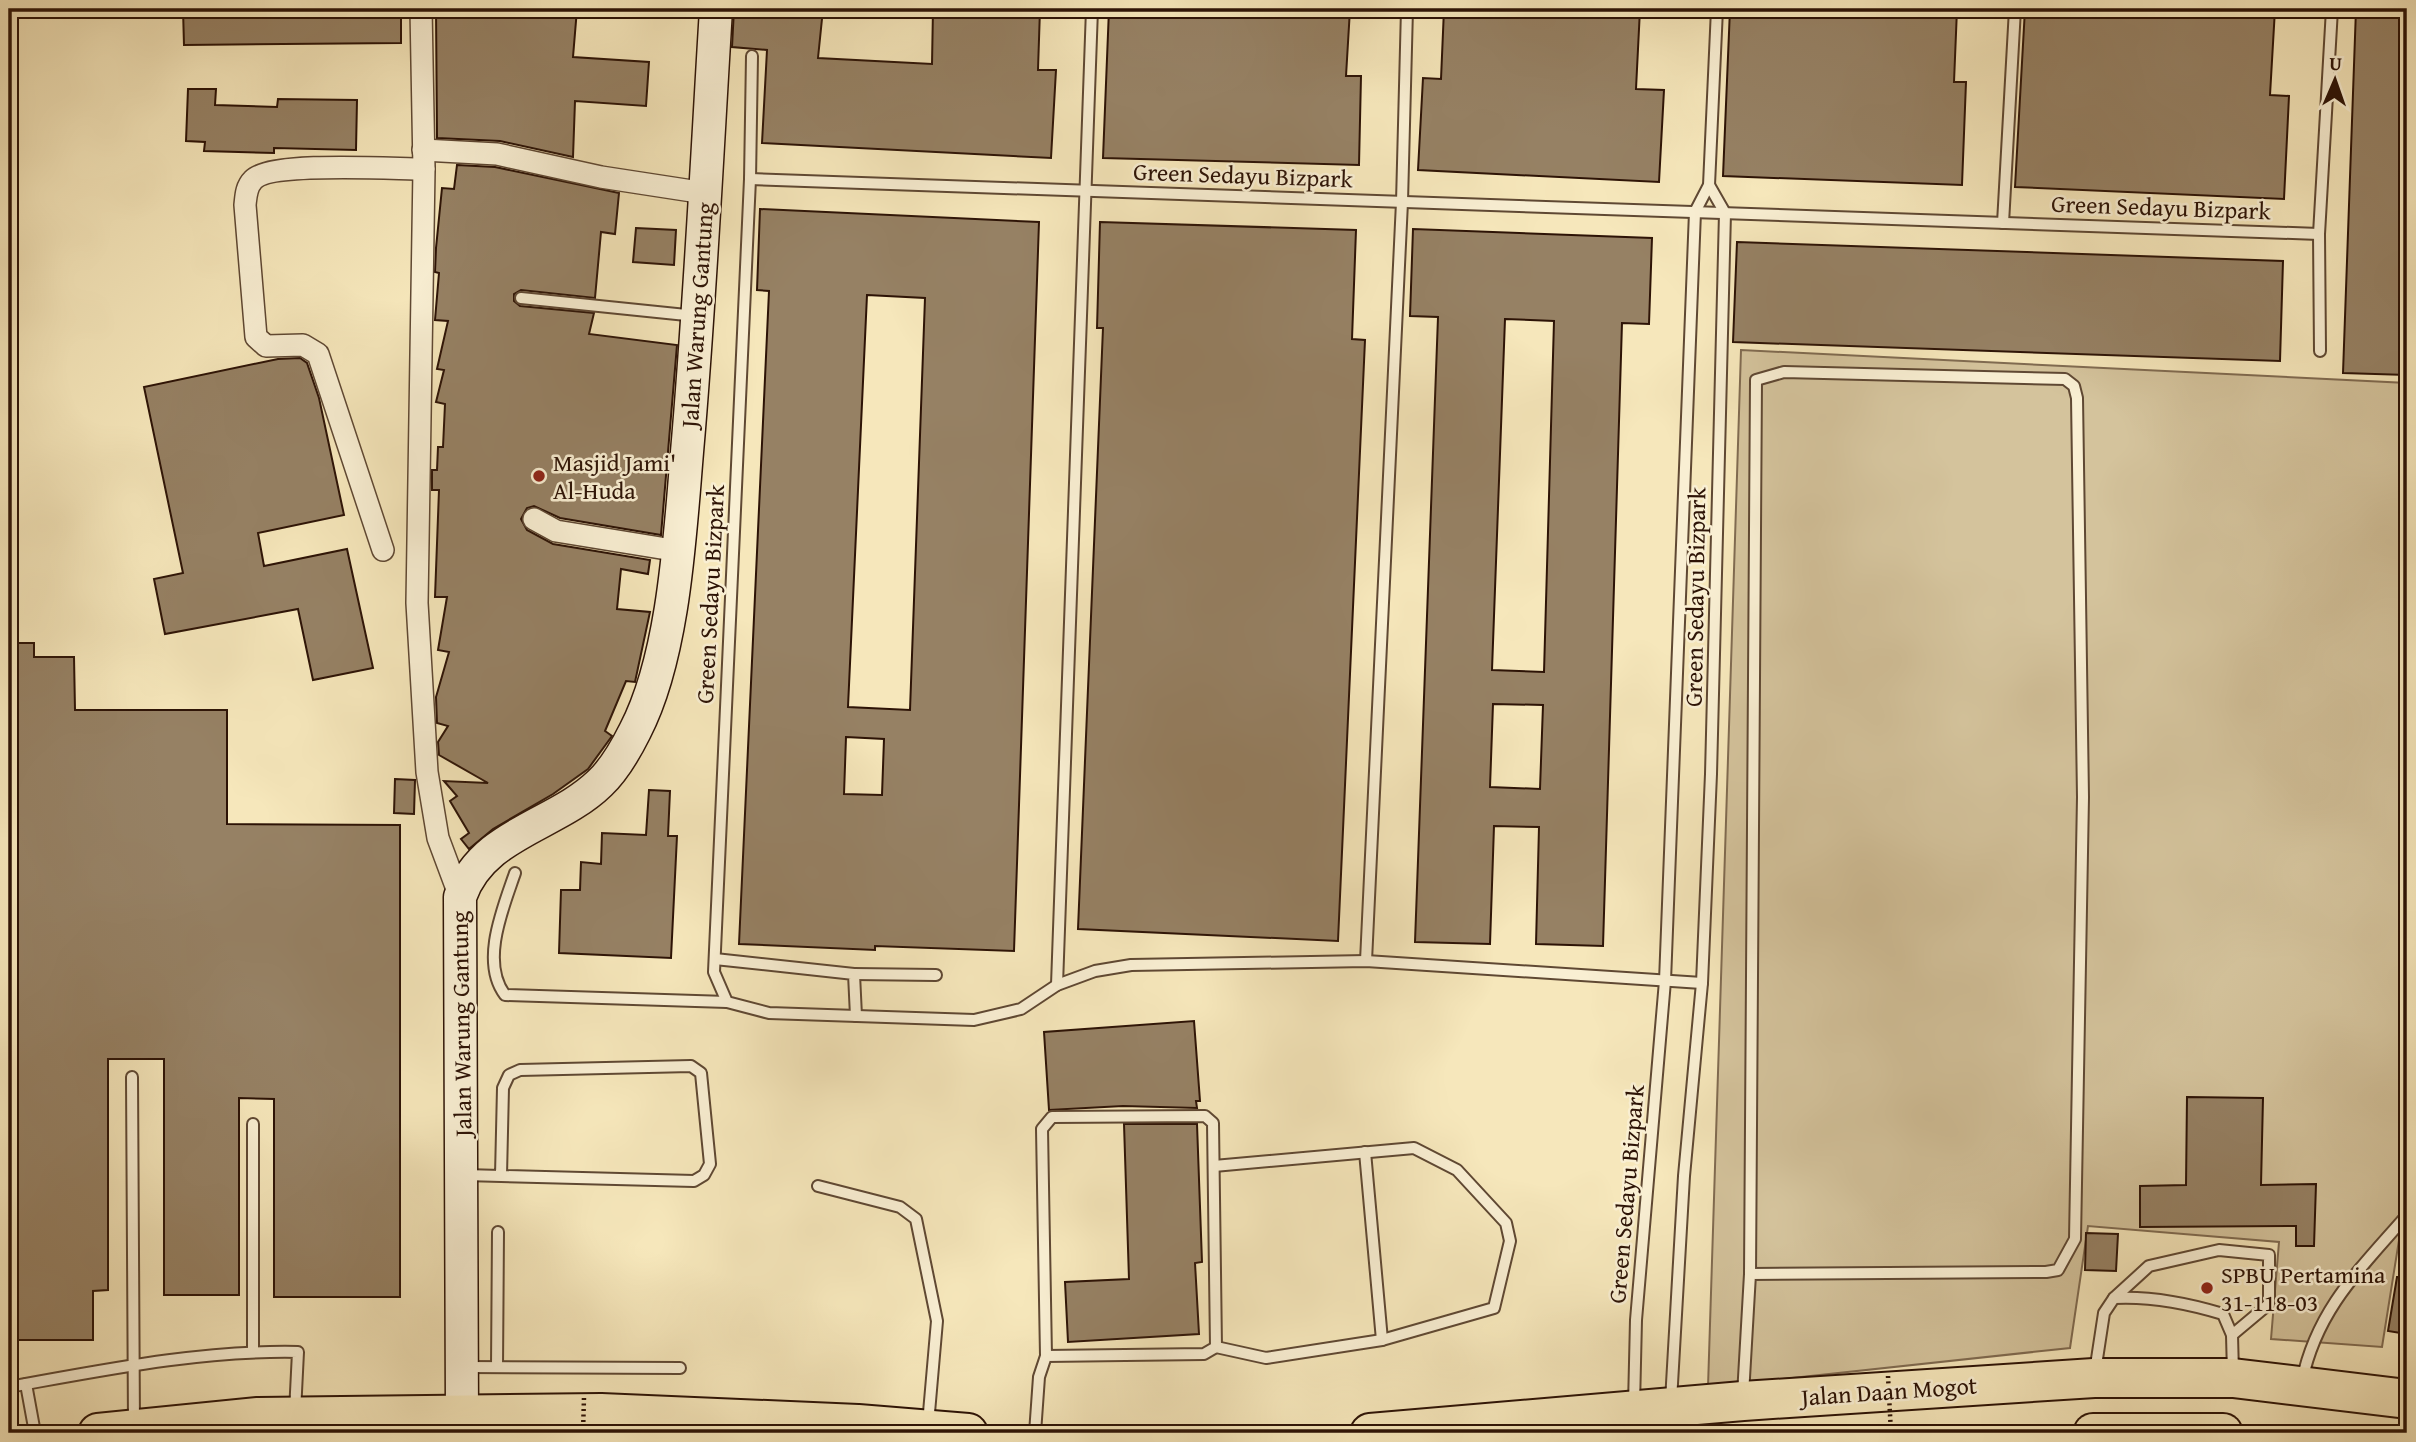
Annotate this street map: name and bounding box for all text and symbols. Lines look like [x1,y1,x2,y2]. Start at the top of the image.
north arrow [2300,46,2370,116]
text: U [2329,49,2343,77]
street label: Green Sedayu Bizpark [1133,154,1354,196]
street label: Green Sedayu Bizpark [2051,186,2272,228]
street label: Jalan Warung Gantung [671,201,722,432]
place label: Masjid Jami' Al-Huda [553,445,676,508]
marker: Masjid Jami' Al-Huda [531,468,547,484]
street label: Green Sedayu Bizpark [687,483,733,705]
street label: Green Sedayu Bizpark [1676,486,1714,707]
street label: Jalan Warung Gantung [442,911,481,1140]
street label: Green Sedayu Bizpark [1599,1082,1653,1305]
place label: SPBU Pertamina 31-118-03 [2221,1257,2386,1320]
marker: SPBU Pertamina 31-118-03 [2199,1280,2215,1296]
street label: Jalan Daan Mogot [1797,1367,1979,1415]

